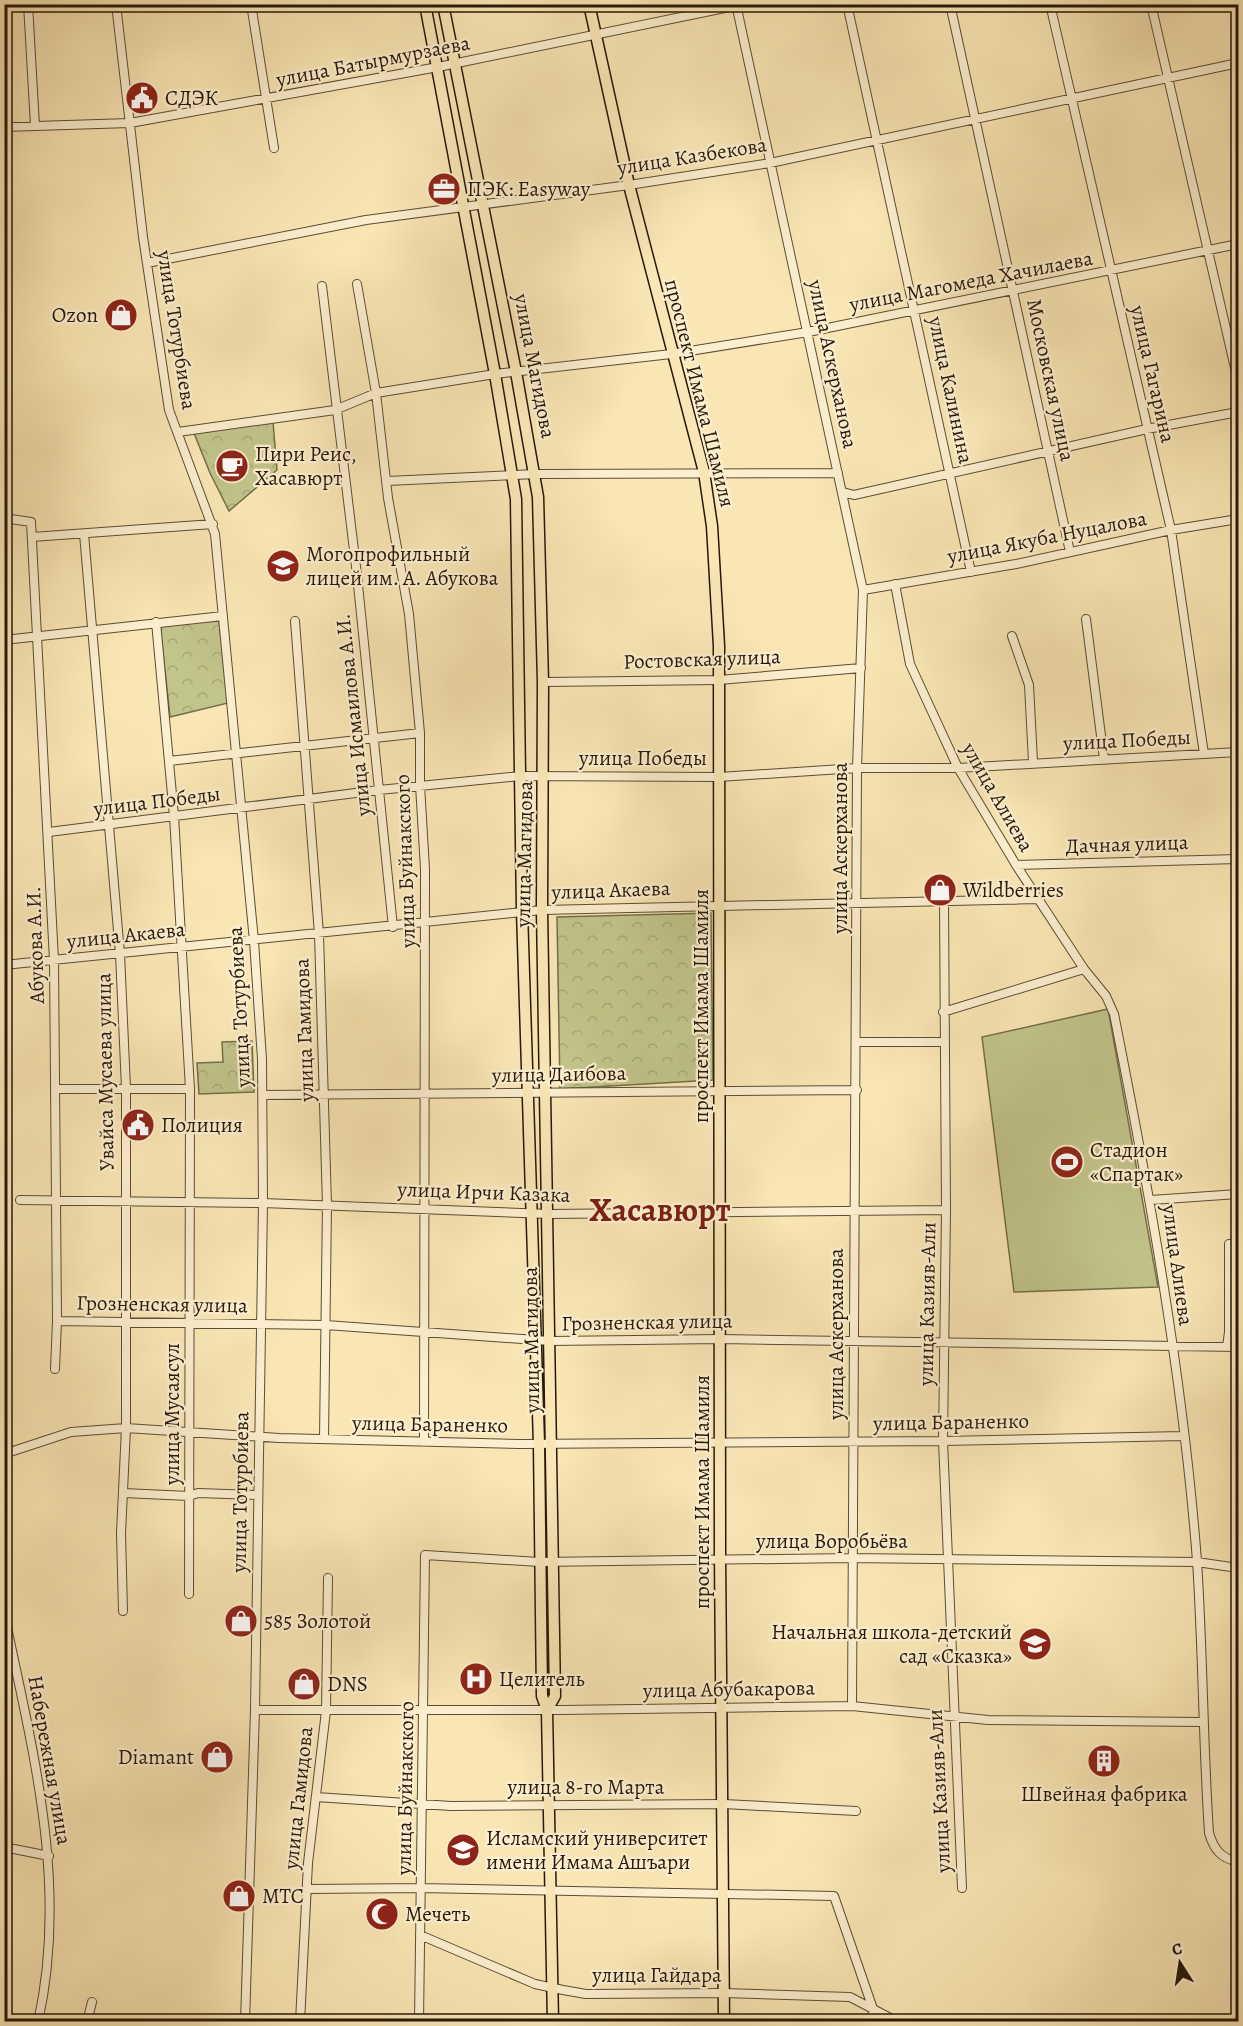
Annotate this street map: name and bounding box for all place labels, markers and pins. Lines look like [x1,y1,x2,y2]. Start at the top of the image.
public building icon: СДЭК [124,80,160,116]
place label: СДЭК [165,84,219,112]
office icon: ПЭК: Easyway [426,171,462,207]
place label: ПЭК: Easyway [467,175,591,203]
shop icon: Ozon [103,297,139,333]
place label: Ozon [52,301,98,329]
place label: Пири Реис, Хасавюрт [255,440,357,492]
cafe icon: Пири Реис, Хасавюрт [214,448,250,484]
place label: Могопрофильный лицей им. А. Абукова [306,540,499,592]
school or university icon: Могопрофильный лицей им. А. Абукова [265,548,301,584]
shop icon: Wildberries [922,872,958,908]
place label: Wildberries [962,876,1064,904]
public building icon: Полиция [120,1107,156,1143]
place label: Полиция [161,1111,243,1139]
place label: Стадион «Спартак» [1090,1136,1183,1188]
sports icon: Стадион «Спартак» [1049,1144,1085,1180]
shop icon: 585 Золотой [223,1603,259,1639]
place label: 585 Золотой [264,1607,371,1635]
place label: Начальная школа-детский сад «Сказка» [771,1618,1012,1670]
school or university icon: Начальная школа-детский сад «Сказка» [1017,1626,1053,1662]
hospital icon: Целитель [458,1661,494,1697]
place label: Целитель [499,1665,585,1693]
shop icon: DNS [286,1666,322,1702]
place label: DNS [327,1670,368,1698]
shop icon: Diamant [199,1739,235,1775]
place label: Diamant [118,1743,194,1771]
building icon: Швейная фабрика [1086,1743,1122,1779]
place label: Швейная фабрика [1020,1780,1188,1808]
place label: Исламский университет имени Имама Ашъари [486,1824,708,1876]
school or university icon: Исламский университет имени Имама Ашъари [445,1832,481,1868]
shop icon: МТС [221,1878,257,1914]
place label: МТС [262,1882,304,1910]
mosque icon: Мечеть [364,1896,400,1932]
place label: Мечеть [405,1900,470,1928]

